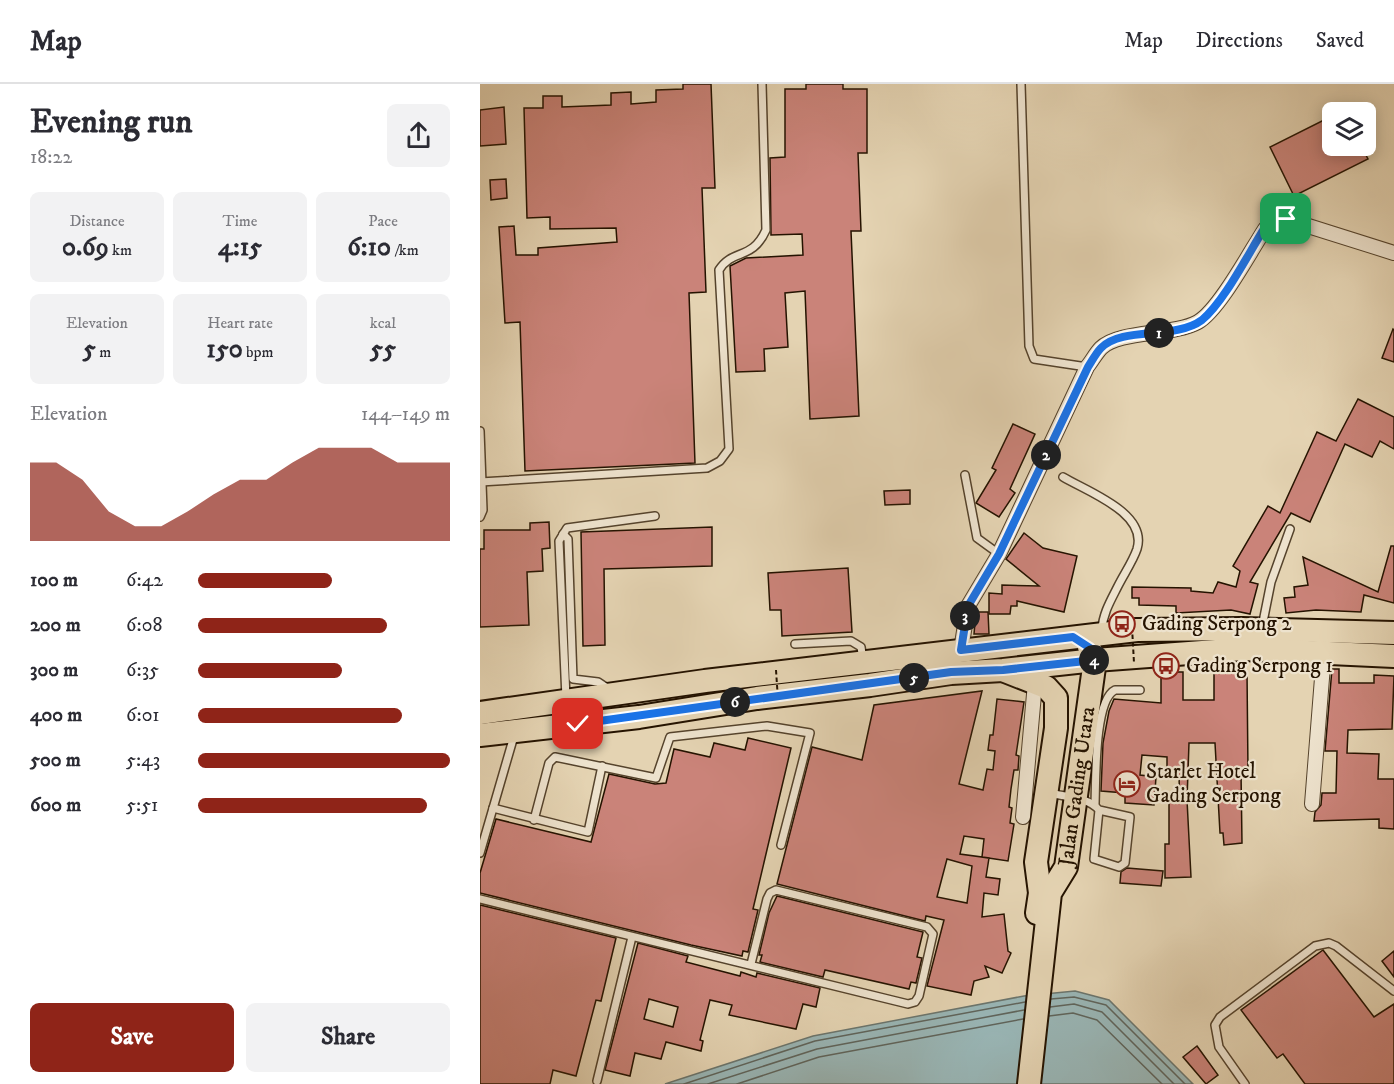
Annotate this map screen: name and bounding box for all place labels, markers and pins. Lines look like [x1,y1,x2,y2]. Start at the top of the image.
pin [1260,193,1311,244]
pin: 1 [1144,318,1174,348]
pin: 2 [1031,440,1061,470]
pin: 3 [950,601,980,631]
bus stop icon: Gading Serpong 2 [1107,609,1137,639]
place label: Gading Serpong 2 [1142,611,1292,637]
pin: 4 [1079,645,1109,675]
bus stop icon: Gading Serpong 1 [1151,651,1181,681]
place label: Gading Serpong 1 [1186,653,1333,679]
pin: 5 [899,663,929,693]
pin: 6 [720,687,750,717]
pin [552,698,603,749]
place label: Starlet Hotel Gading Serpong [1146,759,1281,809]
hotel icon: Starlet Hotel Gading Serpong [1112,769,1142,799]

